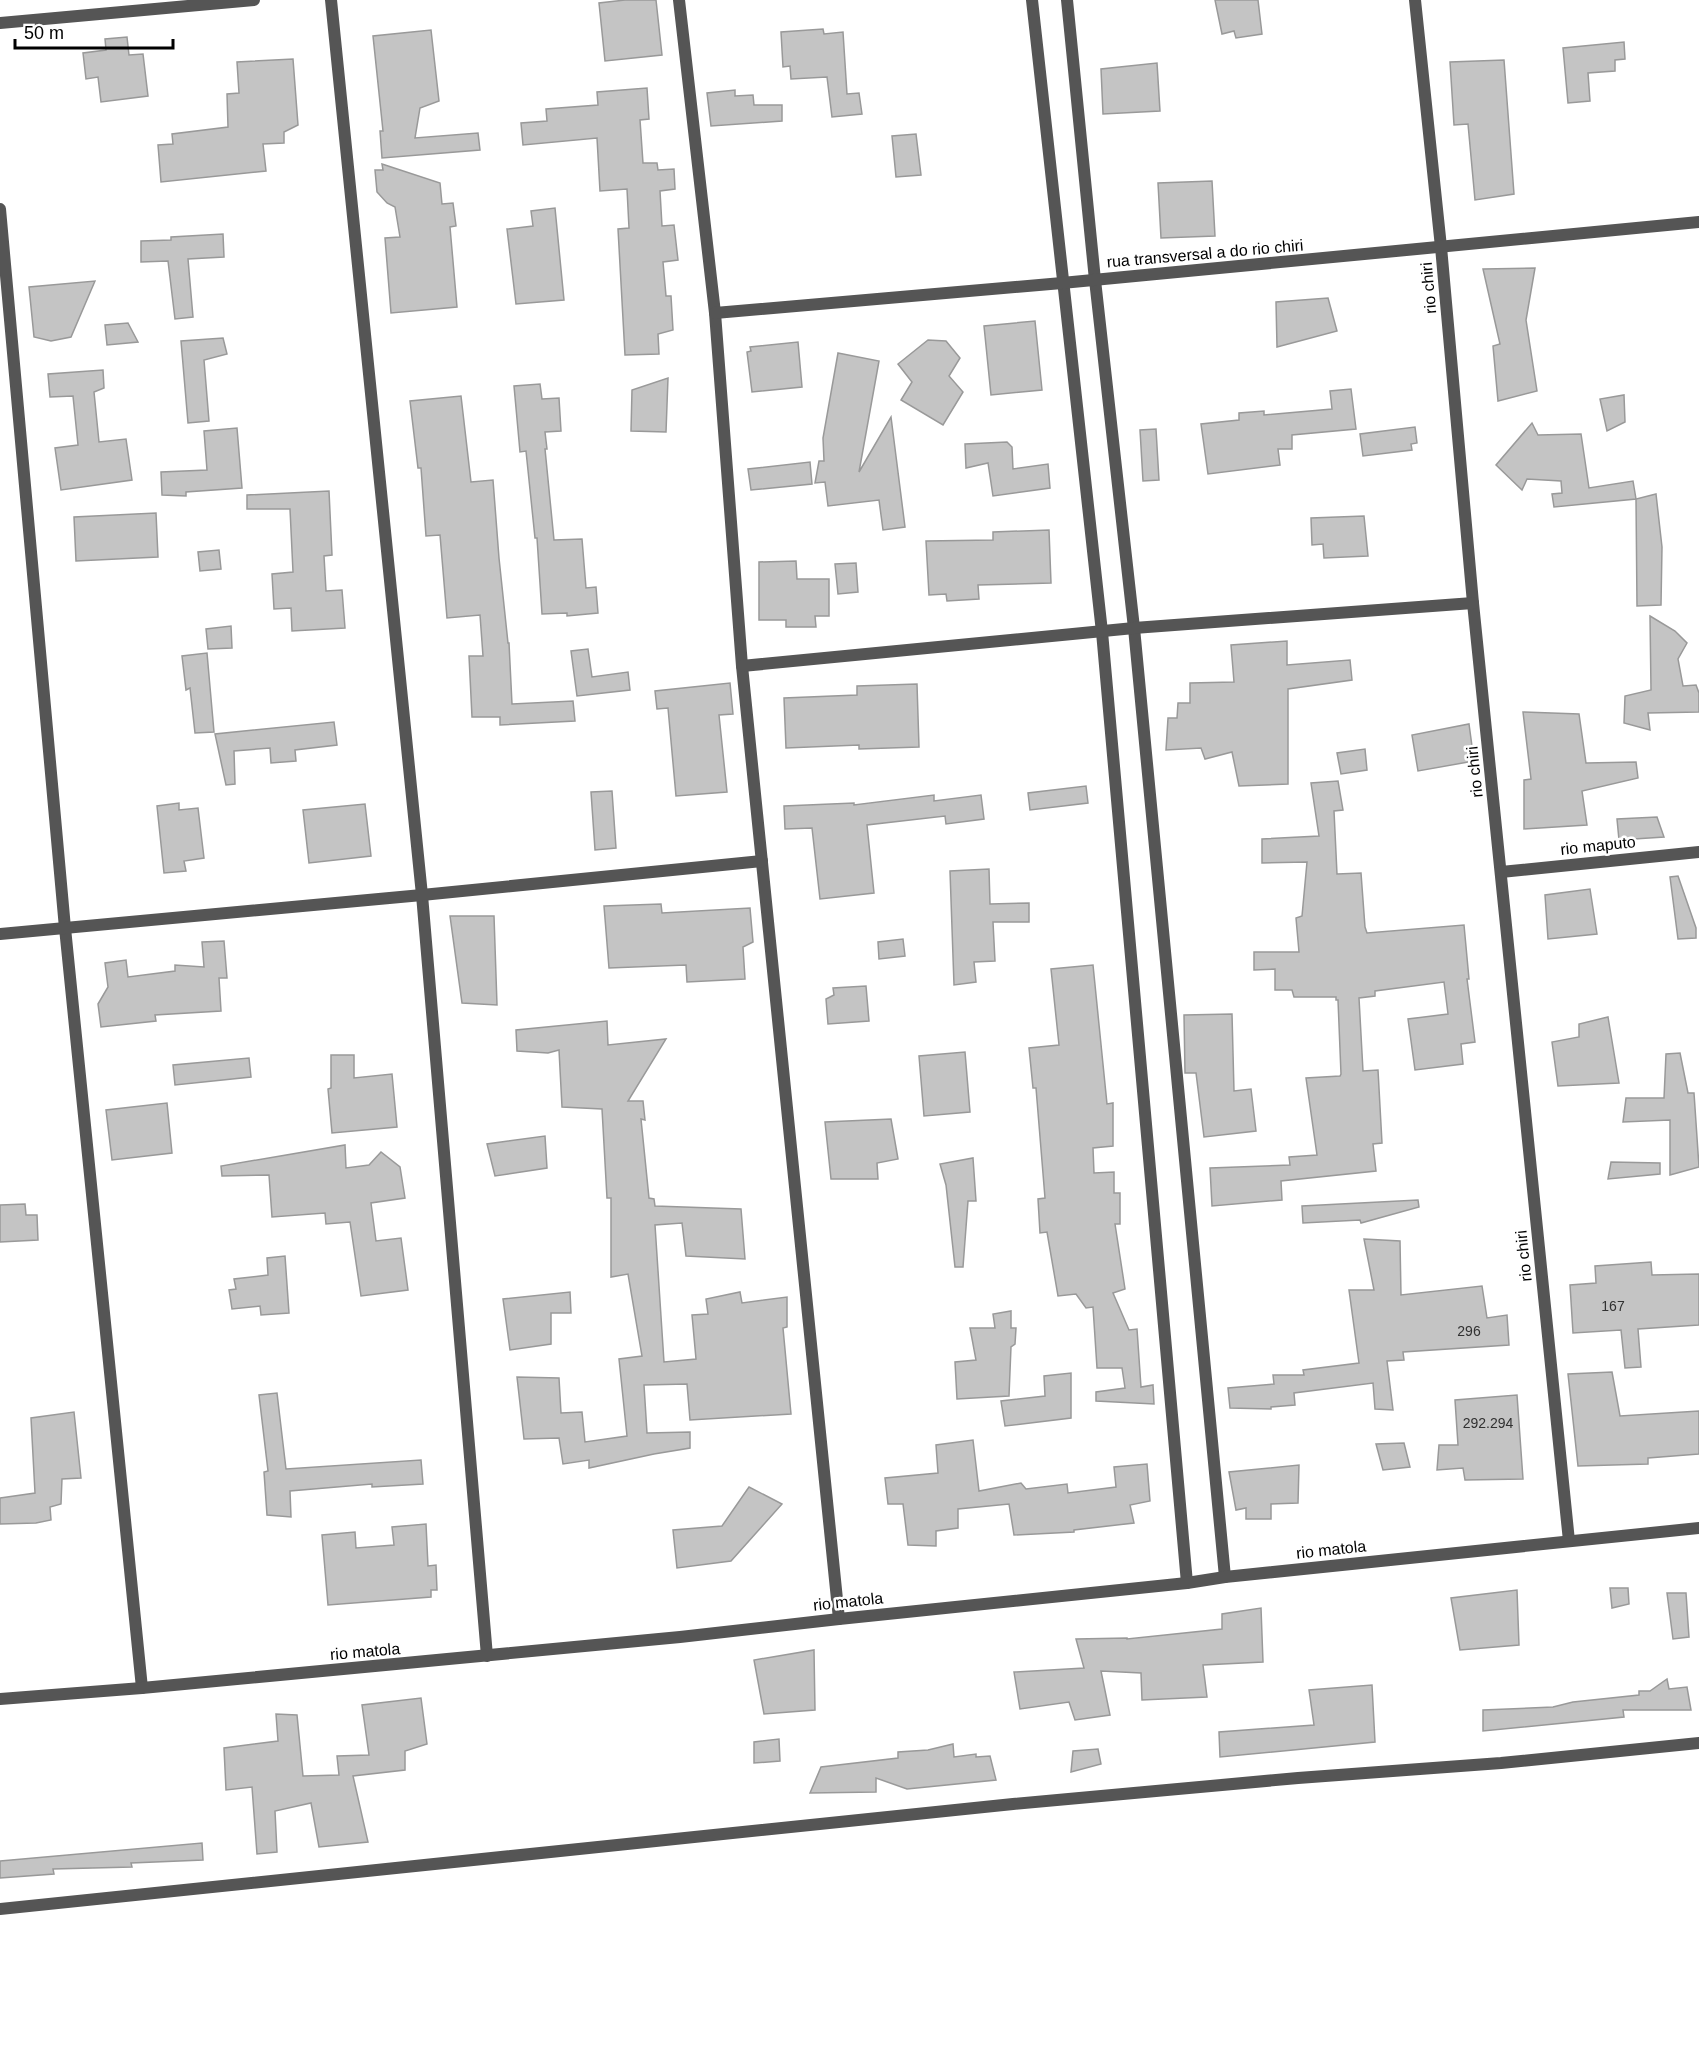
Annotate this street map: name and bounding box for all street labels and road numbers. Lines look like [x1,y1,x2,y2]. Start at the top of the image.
street label: rua transversal a do rio chiri [1106,236,1304,271]
street label: rio chiri [1418,262,1439,314]
street label: rio chiri [1463,745,1486,798]
street label: rio maputo [1560,833,1637,858]
street label: rio chiri [1512,1229,1535,1282]
street label: rio matola [1295,1537,1367,1562]
street label: rio matola [812,1589,884,1614]
street label: rio matola [329,1640,401,1663]

